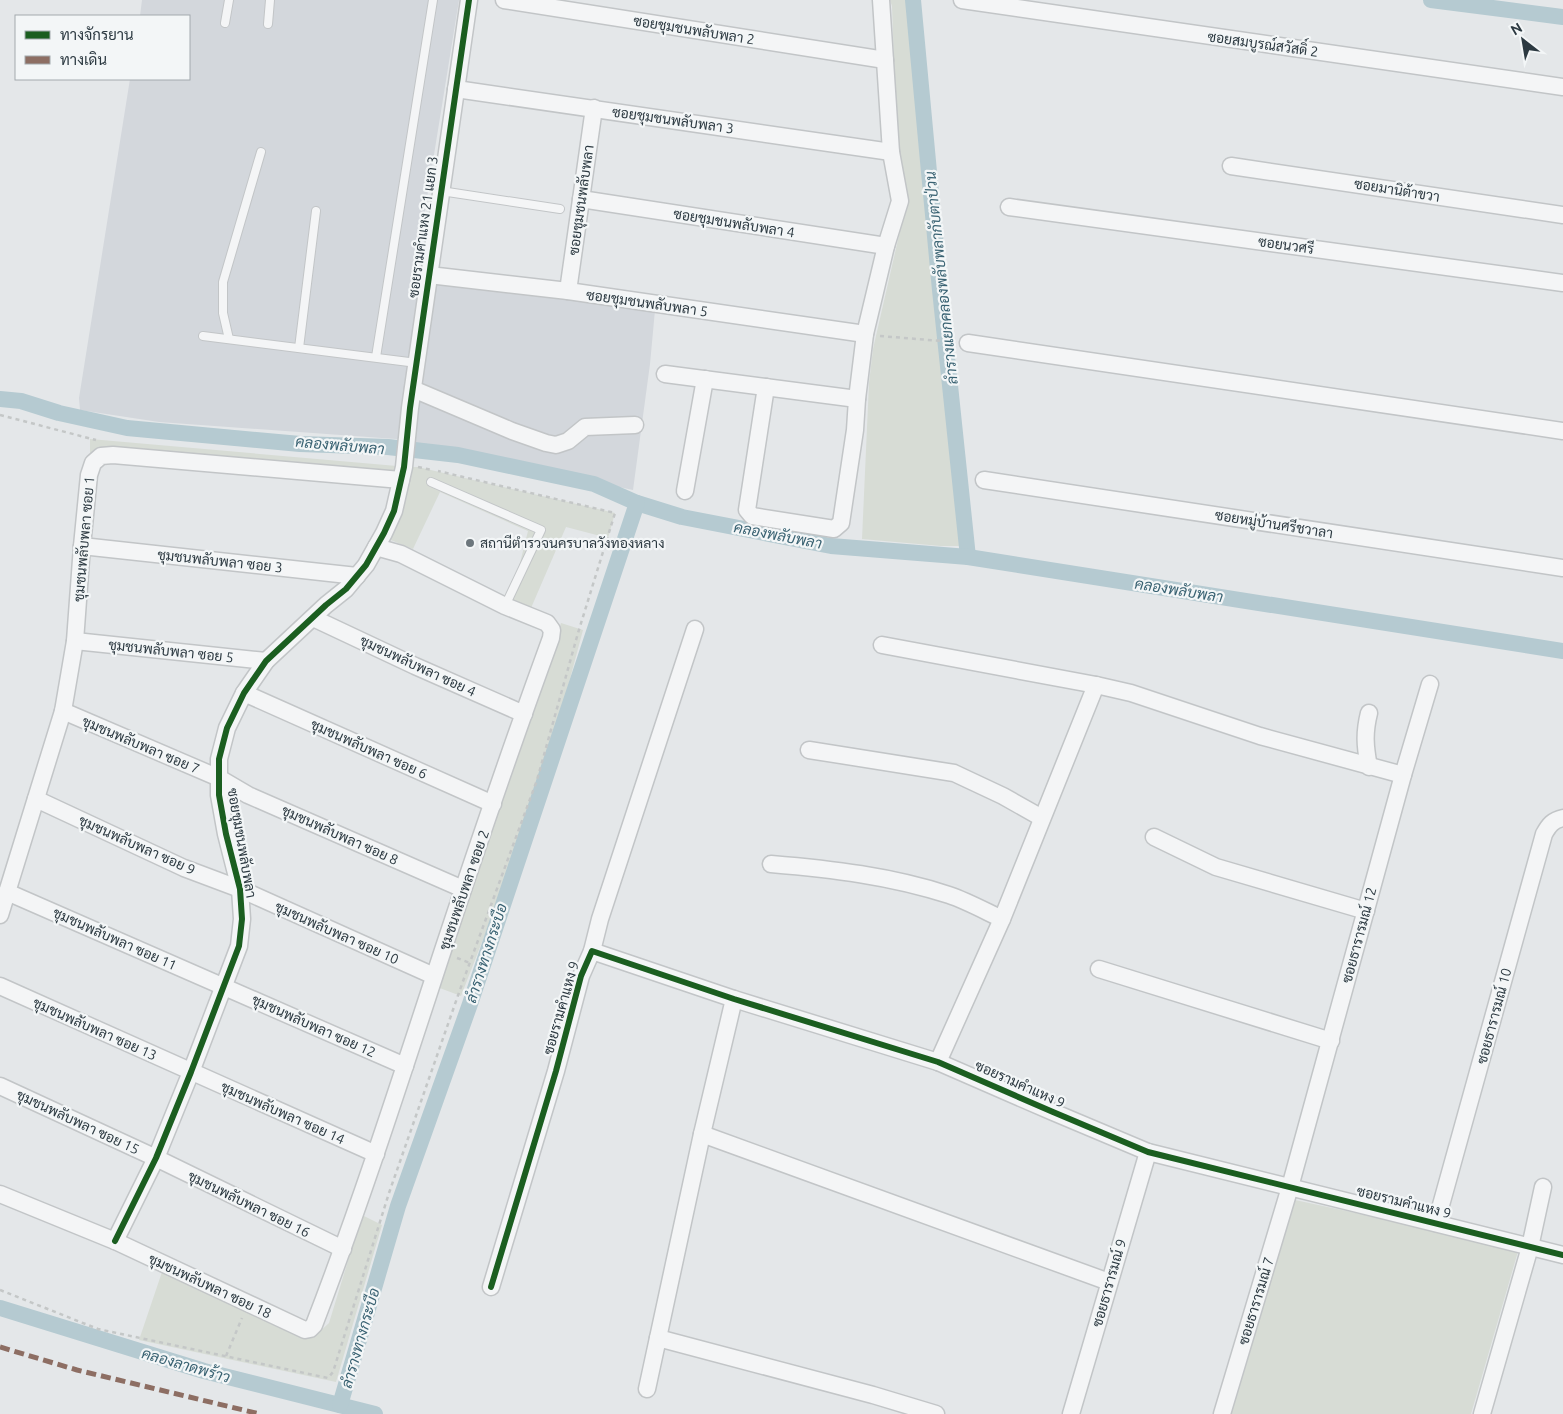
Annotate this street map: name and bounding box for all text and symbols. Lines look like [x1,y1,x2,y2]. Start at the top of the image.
street label: ซอยชุมชนพลับพลา 2 [632,13,756,49]
legend [15,15,190,80]
north arrow [1498,15,1548,65]
text: N [1508,19,1525,38]
street label: ซอยสมบูรณ์สวัสดิ์ 2 [1206,24,1320,62]
text: ทางจักรยาน [60,26,134,43]
text: ทางเดิน [60,51,107,68]
street label: ซอยชุมชนพลับพลา 3 [611,104,735,138]
street label: ซอยชุมชนพลับพลา [565,144,599,257]
street label: ซอยรามคำแหง 21 แยก 3 [405,155,441,299]
water label: ลำรางแยกคลองพลับพลากับตาป่วน [920,170,961,386]
street label: ซอยมานิต้าขวา [1353,174,1441,205]
street label: ซอยชุมชนพลับพลา 4 [672,206,796,242]
street label: ซอยนวศรี [1257,232,1315,257]
street label: ซอยชุมชนพลับพลา 5 [585,287,709,321]
water label: คลองพลับพลา [295,433,385,457]
street label: ชุมชนพลับพลา ซอย 1 [71,476,99,603]
street label: ซอยหมู่บ้านศรีชวาลา [1213,506,1334,543]
water label: คลองพลับพลา [733,518,823,552]
place label: สถานีตำรวจนครบาลวังทองหลาง [480,534,665,551]
marker: สถานีตำรวจนครบาลวังทองหลาง [464,537,476,549]
street label: ชุมชนพลับพลา ซอย 3 [156,546,283,578]
water label: คลองพลับพลา [1134,575,1224,605]
street label: ชุมชนพลับพลา ซอย 4 [357,632,479,702]
street label: ชุมชนพลับพลา ซอย 5 [107,636,234,668]
street label: ชุมชนพลับพลา ซอย 7 [79,713,202,779]
street label: ชุมชนพลับพลา ซอย 6 [307,716,430,784]
street label: ซอยชุมชนพลับพลา [222,787,260,900]
street label: ชุมชนพลับพลา ซอย 8 [278,802,401,870]
street label: ชุมชนพลับพลา ซอย 9 [75,812,198,880]
street label: ชุมชนพลับพลา ซอย 2 [436,828,494,953]
street label: ซอยธารารมณ์ 12 [1338,885,1380,985]
street label: ชุมชนพลับพลา ซอย 10 [272,898,401,969]
water label: ลำรางทางกระบือ [461,901,510,1005]
street label: ชุมชนพลับพลา ซอย 11 [50,904,179,975]
street label: ซอยรามคำแหง 9 [540,959,582,1057]
street label: ซอยธารารมณ์ 10 [1473,966,1515,1066]
street label: ชุมชนพลับพลา ซอย 12 [249,991,378,1062]
street label: ชุมชนพลับพลา ซอย 13 [30,994,159,1065]
street label: ซอยรามคำแหง 9 [973,1057,1067,1111]
street label: ชุมชนพลับพลา ซอย 14 [218,1078,347,1149]
street label: ชุมชนพลับพลา ซอย 15 [13,1086,142,1159]
street label: ชุมชนพลับพลา ซอย 16 [185,1167,313,1242]
street label: ซอยรามคำแหง 9 [1355,1183,1453,1221]
street label: ซอยธารารมณ์ 9 [1088,1237,1129,1329]
street label: ชุมชนพลับพลา ซอย 18 [145,1250,274,1323]
street label: ซอยธารารมณ์ 7 [1234,1255,1277,1347]
water label: ลำรางทางกระบือ [337,1285,383,1390]
water label: คลองลาดพร้าว [140,1343,233,1386]

